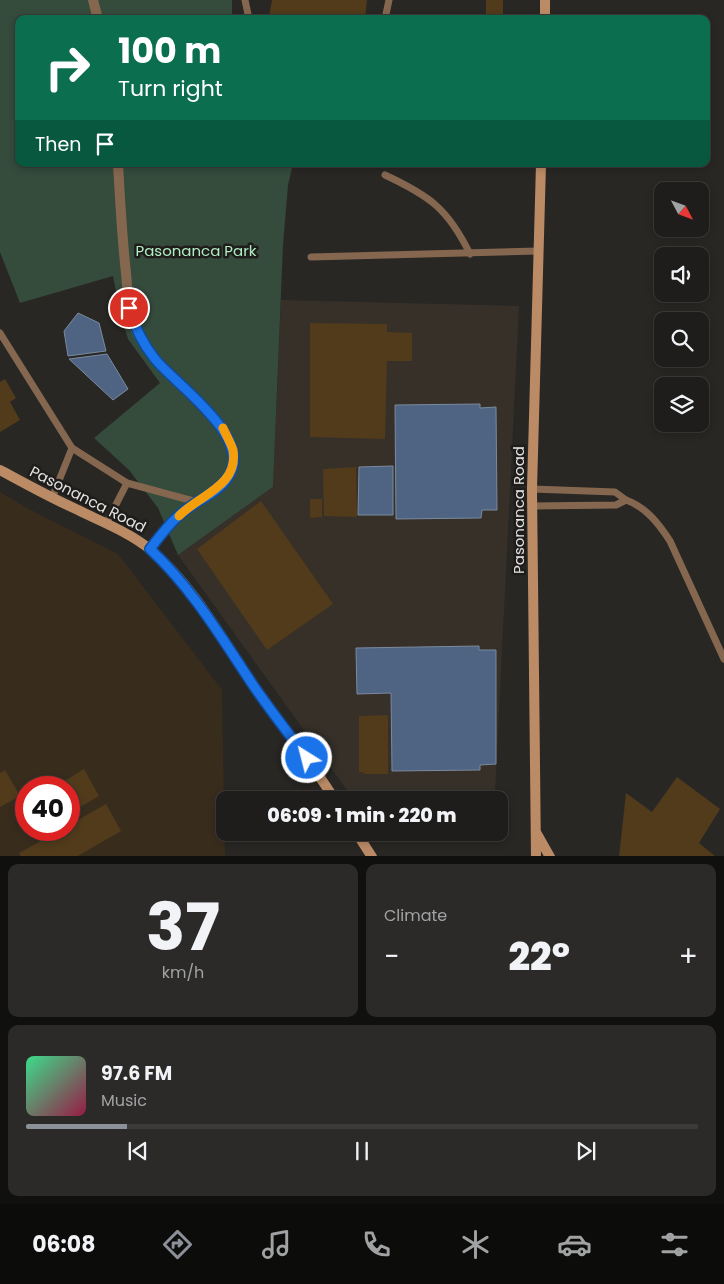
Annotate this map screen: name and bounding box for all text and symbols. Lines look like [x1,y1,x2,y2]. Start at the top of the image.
text: 100 m [118,26,221,75]
icon: right [35,35,100,100]
text: Turn right [118,73,223,104]
icon: arrive [91,130,119,158]
text: Then [35,131,81,158]
north arrow [654,182,709,238]
map controls [654,182,709,432]
park label: Pasonanca Park [136,240,257,261]
button: sound [654,247,709,302]
pin [108,287,150,329]
icon: arrive [115,294,143,322]
button: search [654,312,709,367]
button: layers [654,377,709,432]
street label: Pasonanca Road [508,446,529,574]
street label: Pasonanca Road [26,461,150,537]
position arrow [280,731,332,783]
speed limit sign: 40 [15,776,80,841]
text: 06:09 · 1 min · 220 m [267,802,457,829]
text: 37 [146,882,220,973]
text: Climate [384,904,447,927]
text: 22° [508,930,570,983]
text: − [384,937,399,976]
text: + [679,937,698,976]
text: km/h [162,961,204,984]
text: 97.6 FM [101,1060,172,1087]
text: Music [101,1089,147,1112]
icon: previous [124,1137,152,1165]
icon: pause [348,1137,376,1165]
icon: next [572,1137,600,1165]
icon: directions [160,1227,195,1262]
icon: music [259,1227,294,1262]
icon: phone [359,1227,394,1262]
icon: climate [458,1227,493,1262]
icon: car [557,1227,592,1262]
icon: filters [657,1227,692,1262]
text: 06:08 [32,1229,95,1260]

